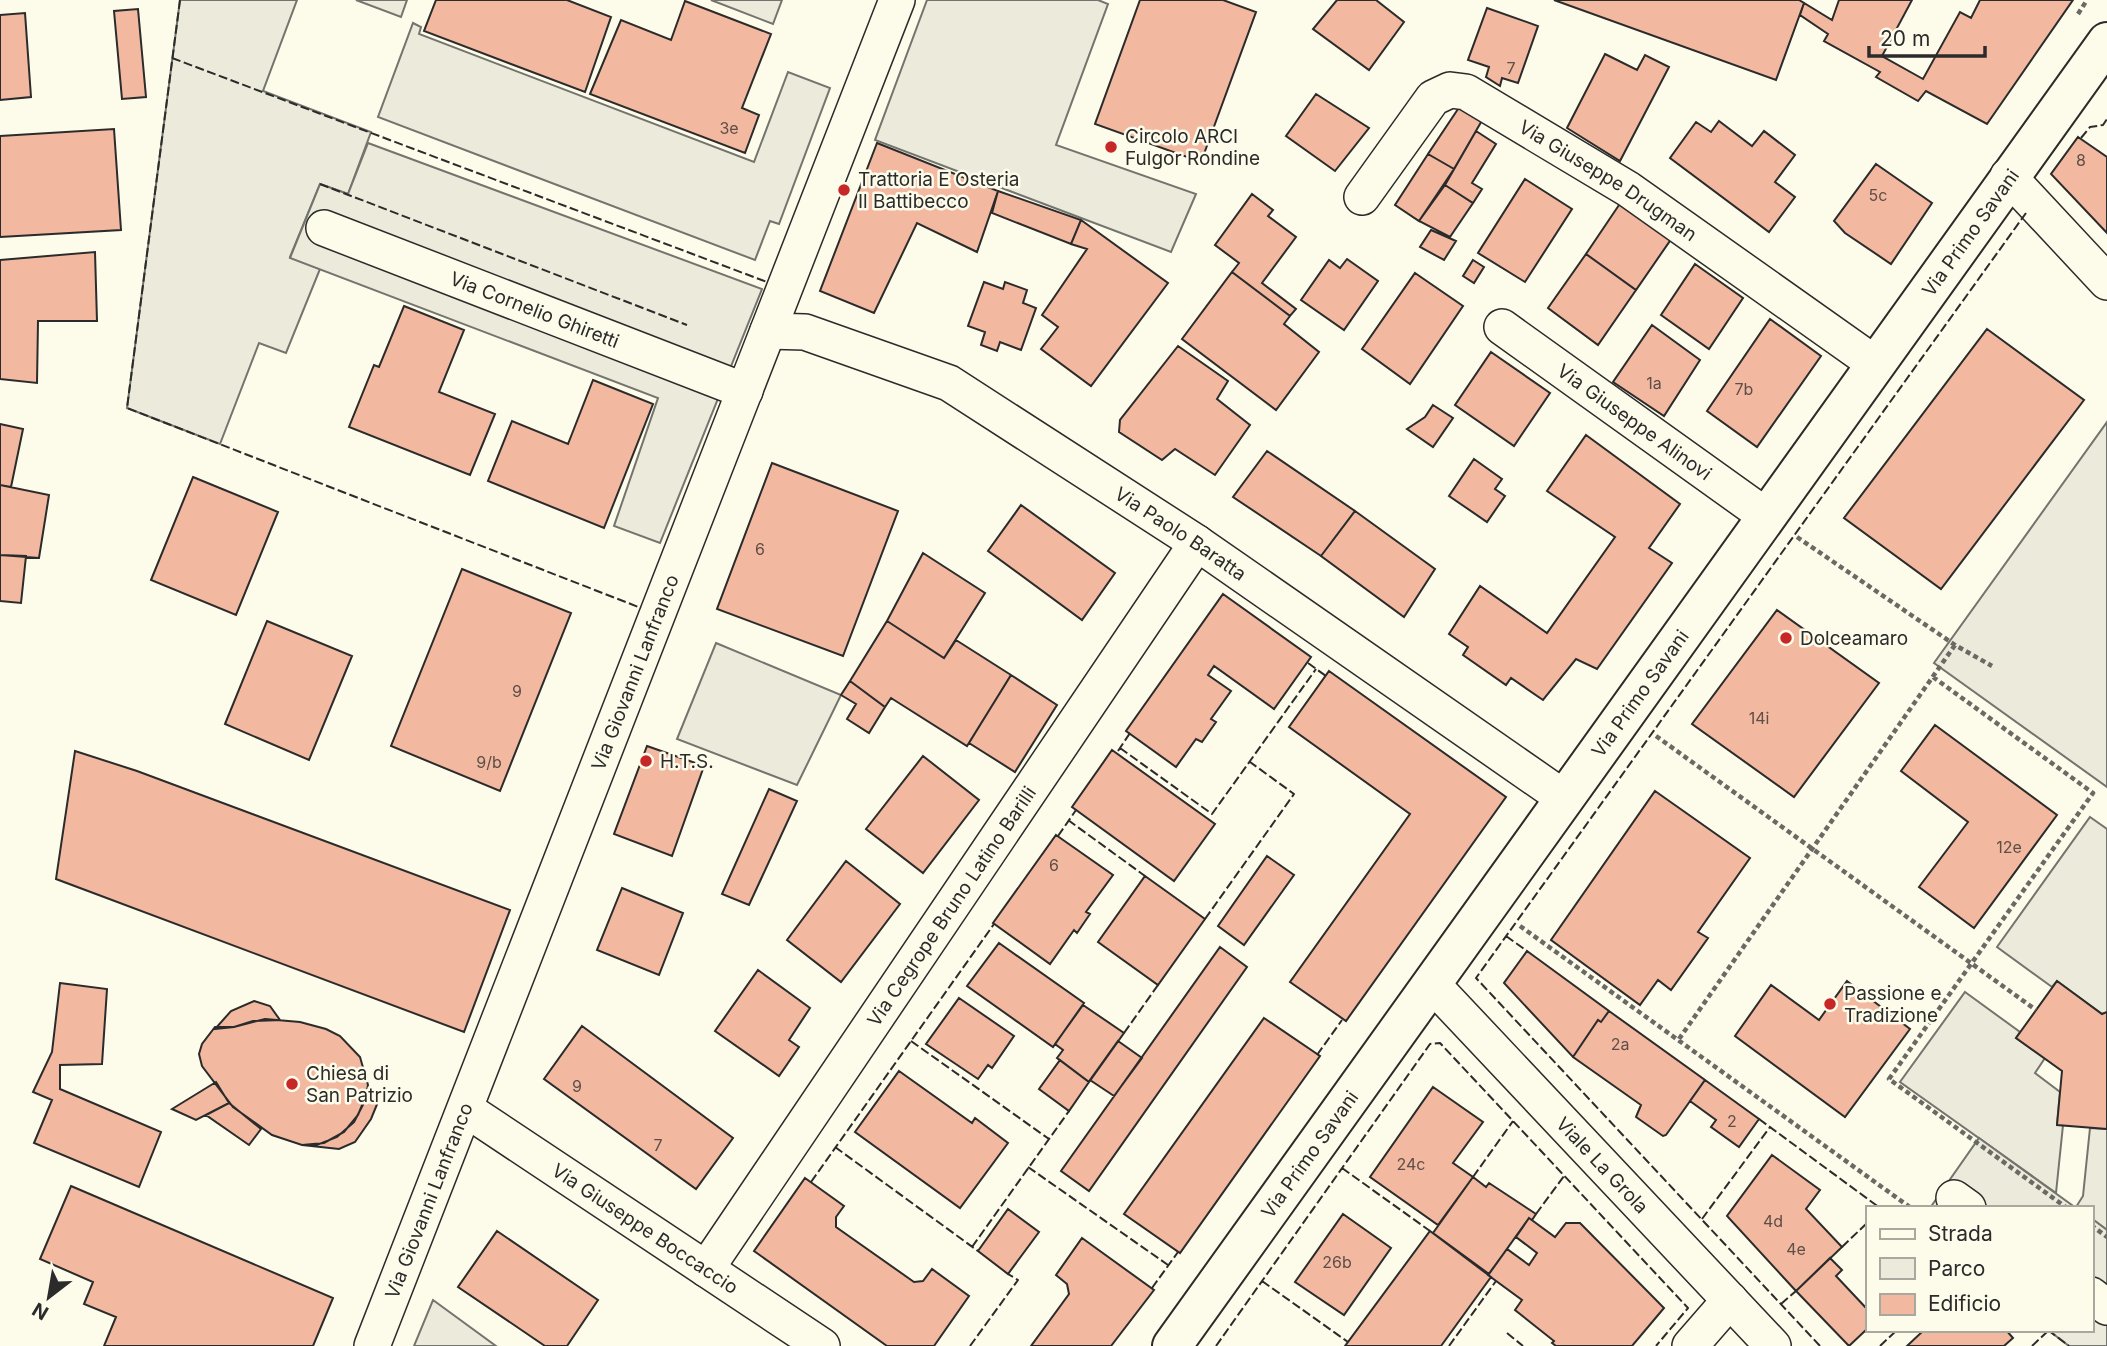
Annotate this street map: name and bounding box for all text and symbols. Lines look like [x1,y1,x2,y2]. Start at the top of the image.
scale bar [1869,14,1984,58]
text: 20 m [1880,26,1930,51]
house number: 7 [1506,58,1516,78]
street label: Via Giuseppe Drugman [1515,115,1702,246]
house number: 3e [719,118,739,138]
place label: Circolo ARCI Fulgor Rondine [1125,125,1260,170]
marker: Circolo ARCI Fulgor Rondine [1103,139,1119,155]
house number: 8 [2076,150,2086,170]
street label: Via Primo Savani [1917,165,2024,301]
place label: Trattoria E Osteria Il Battibecco [858,168,1019,213]
marker: Trattoria E Osteria Il Battibecco [836,182,852,198]
house number: 5c [1869,185,1887,205]
street label: Via Cornelio Ghiretti [447,267,623,353]
street label: Via Giuseppe Alinovi [1553,359,1716,485]
house number: 1a [1646,373,1662,393]
house number: 7b [1735,379,1753,399]
street label: Via Paolo Baratta [1111,482,1251,585]
house number: 6 [755,539,765,559]
street label: Via Giovanni Lanfranco [586,571,683,774]
street label: Via Primo Savani [1587,625,1693,761]
place label: Dolceamaro [1800,627,1908,650]
marker: Dolceamaro [1778,630,1794,646]
house number: 9 [512,681,522,701]
house number: 14i [1749,708,1769,728]
place label: H.T.S. [660,750,714,773]
house number: 9/b [476,752,502,772]
marker: H.T.S. [638,753,654,769]
street label: Via Cegrope Bruno Latino Barilli [862,782,1041,1031]
house number: 12e [1996,837,2022,857]
house number: 6 [1049,855,1059,875]
place label: Passione e Tradizione [1844,982,1942,1027]
marker: Passione e Tradizione [1822,996,1838,1012]
house number: 2a [1611,1034,1629,1054]
place label: Chiesa di San Patrizio [306,1062,413,1107]
marker: Chiesa di San Patrizio [284,1076,300,1092]
house number: 9 [572,1076,582,1096]
street label: Via Primo Savani [1256,1086,1363,1222]
street label: Via Giovanni Lanfranco [380,1099,477,1302]
house number: 2 [1727,1111,1737,1131]
street label: Viale La Grola [1552,1112,1653,1218]
house number: 7 [653,1135,663,1155]
house number: 24c [1397,1154,1425,1174]
street label: Via Giuseppe Boccaccio [548,1158,743,1299]
legend [1866,1206,2093,1332]
house number: 4d [1763,1211,1783,1231]
text: Strada [1928,1221,1993,1246]
house number: 4e [1786,1239,1806,1259]
house number: 26b [1322,1252,1352,1272]
text: Parco [1928,1256,1985,1281]
north arrow [14,1262,84,1332]
text: Edificio [1928,1291,2001,1316]
text: N [28,1298,53,1325]

